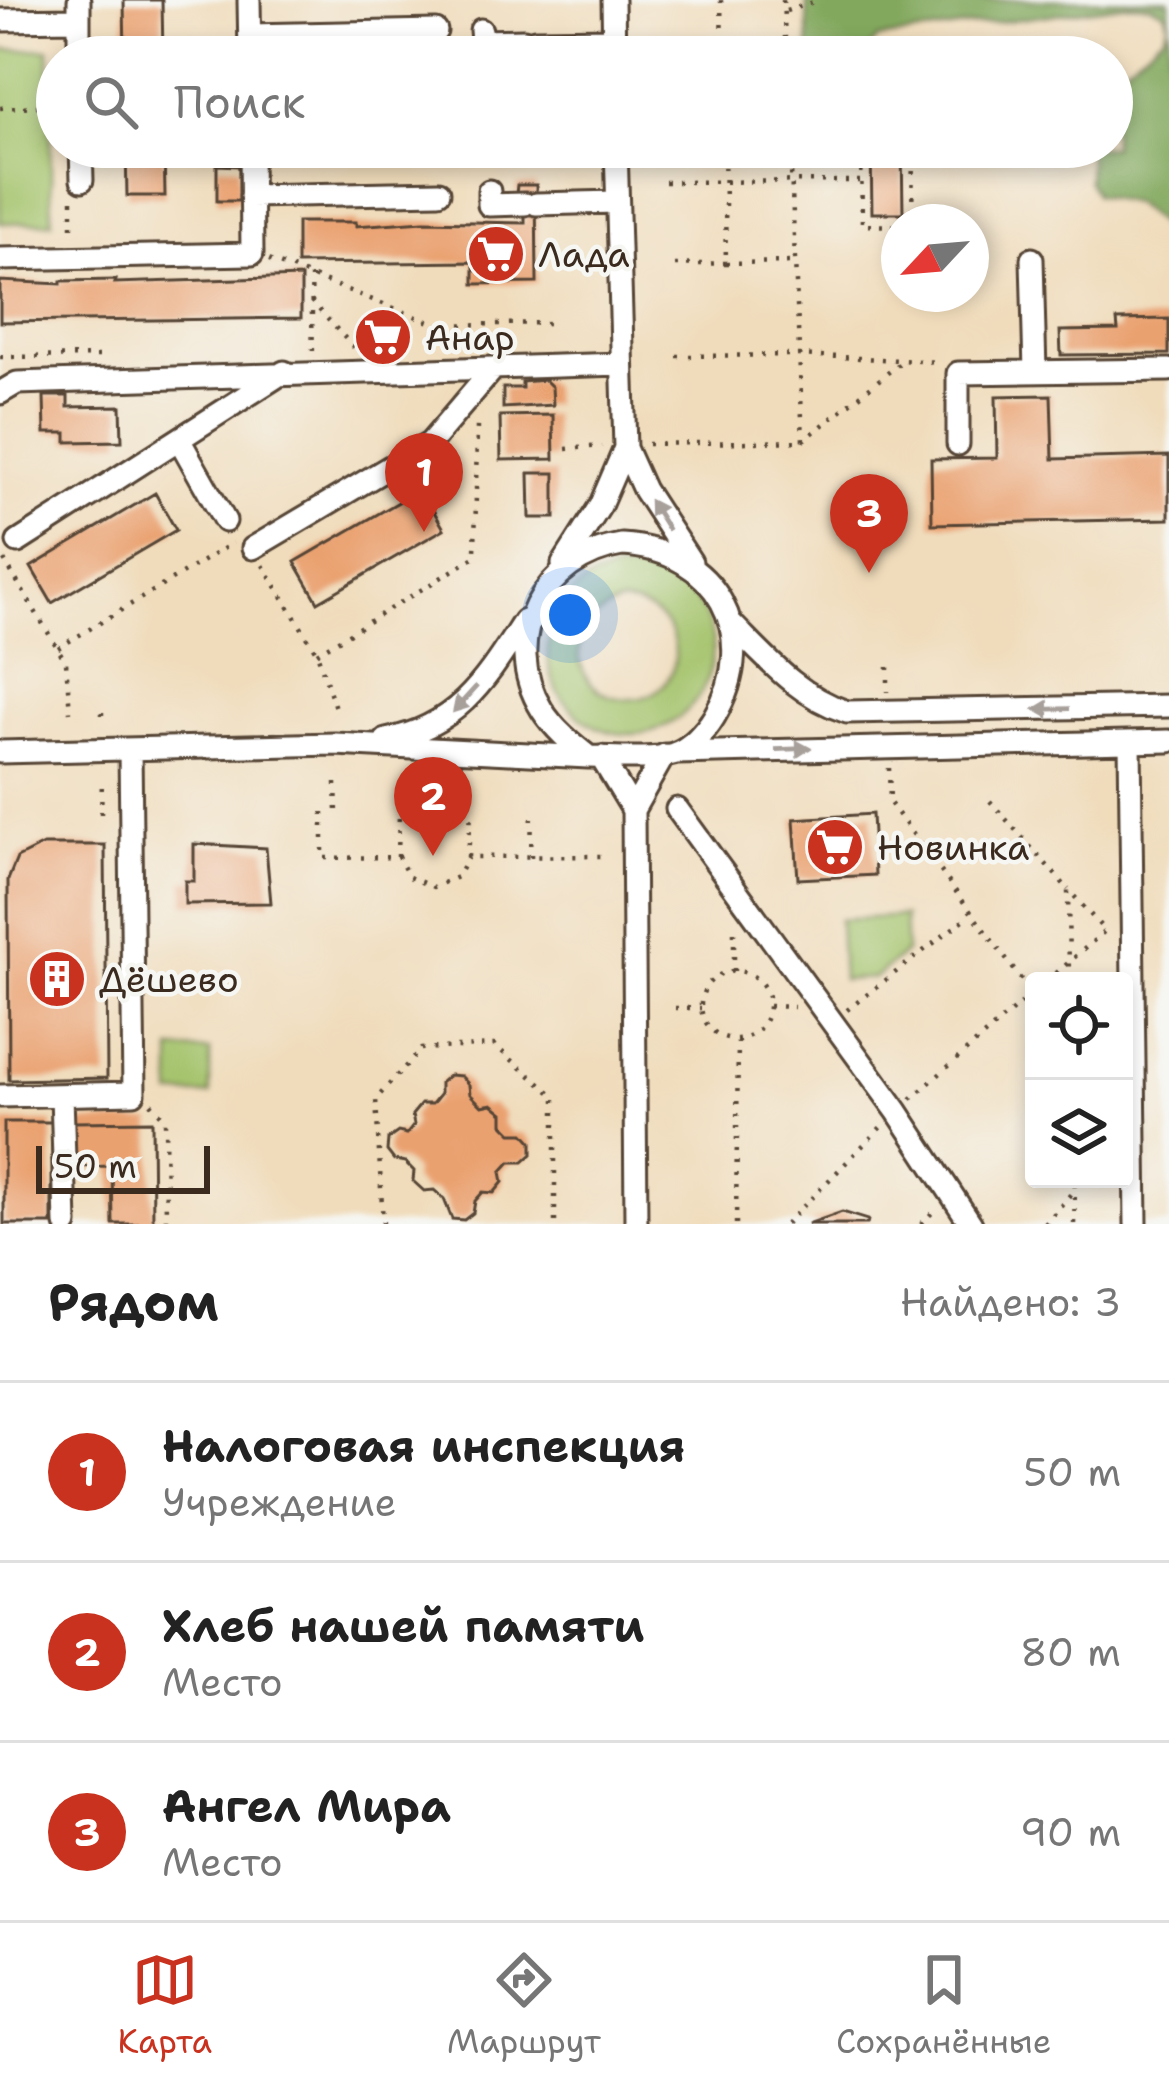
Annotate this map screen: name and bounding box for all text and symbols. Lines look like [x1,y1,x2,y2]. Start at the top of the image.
search box [36,36,1133,168]
icon: search [78,69,144,135]
text: Поиск [174,72,305,132]
north arrow [881,204,989,312]
supermarket icon: Лада [465,223,527,285]
place label: Лада [538,230,630,279]
supermarket icon: Анар [352,306,414,368]
place label: Анар [425,313,515,362]
pin: 1 [385,433,463,532]
pin: 3 [830,474,908,573]
one-way arrow [649,498,670,532]
your location [540,585,600,645]
one-way arrow [452,685,479,714]
one-way arrow [1032,699,1070,718]
one-way arrow [775,740,813,759]
pin: 2 [394,757,472,856]
supermarket icon: Новинка [804,816,866,878]
place label: Новинка [877,823,1029,872]
building icon: Дёшево [26,948,88,1010]
place label: Дёшево [99,955,239,1004]
map controls [1025,972,1133,1188]
button: locate [1025,972,1133,1080]
button: layers [1025,1080,1133,1188]
scale bar [36,1140,210,1193]
text: 50 m [54,1144,137,1189]
text: Рядом [48,1268,219,1336]
text: Найдено: 3 [900,1276,1121,1328]
text: Налоговая инспекция [162,1416,685,1476]
text: 1 [78,1446,96,1498]
text: 50 m [1023,1446,1121,1498]
text: Учреждение [162,1476,397,1528]
text: Хлеб нашей памяти [162,1596,644,1656]
text: 2 [73,1626,101,1678]
text: 80 m [1020,1626,1121,1678]
text: Место [162,1656,283,1708]
text: Ангел Мира [162,1776,451,1836]
text: 3 [73,1806,101,1858]
text: 90 m [1020,1806,1121,1858]
text: Место [162,1836,283,1888]
tab: Карта [118,1947,212,2064]
tab: Маршрут [447,1947,601,2064]
tab: Сохранённые [836,1947,1051,2064]

